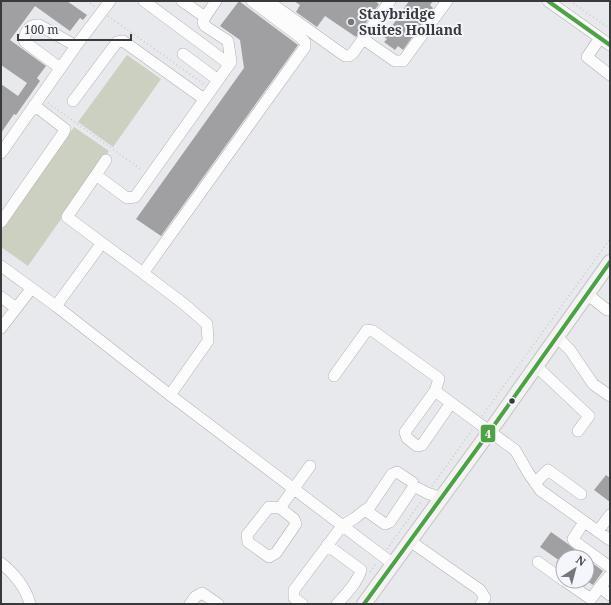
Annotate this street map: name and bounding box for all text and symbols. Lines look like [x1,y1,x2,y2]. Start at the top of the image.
place label: Staybridge Suites Holland [359,4,462,39]
scale bar [18,16,131,42]
marker: Staybridge Suites Holland [346,17,356,27]
text: 100 m [24,21,59,38]
unlabelled marker [507,396,517,406]
line badge: 4 [480,424,496,443]
text: 4 [485,426,491,441]
north arrow [555,549,595,589]
text: N [573,552,589,569]

